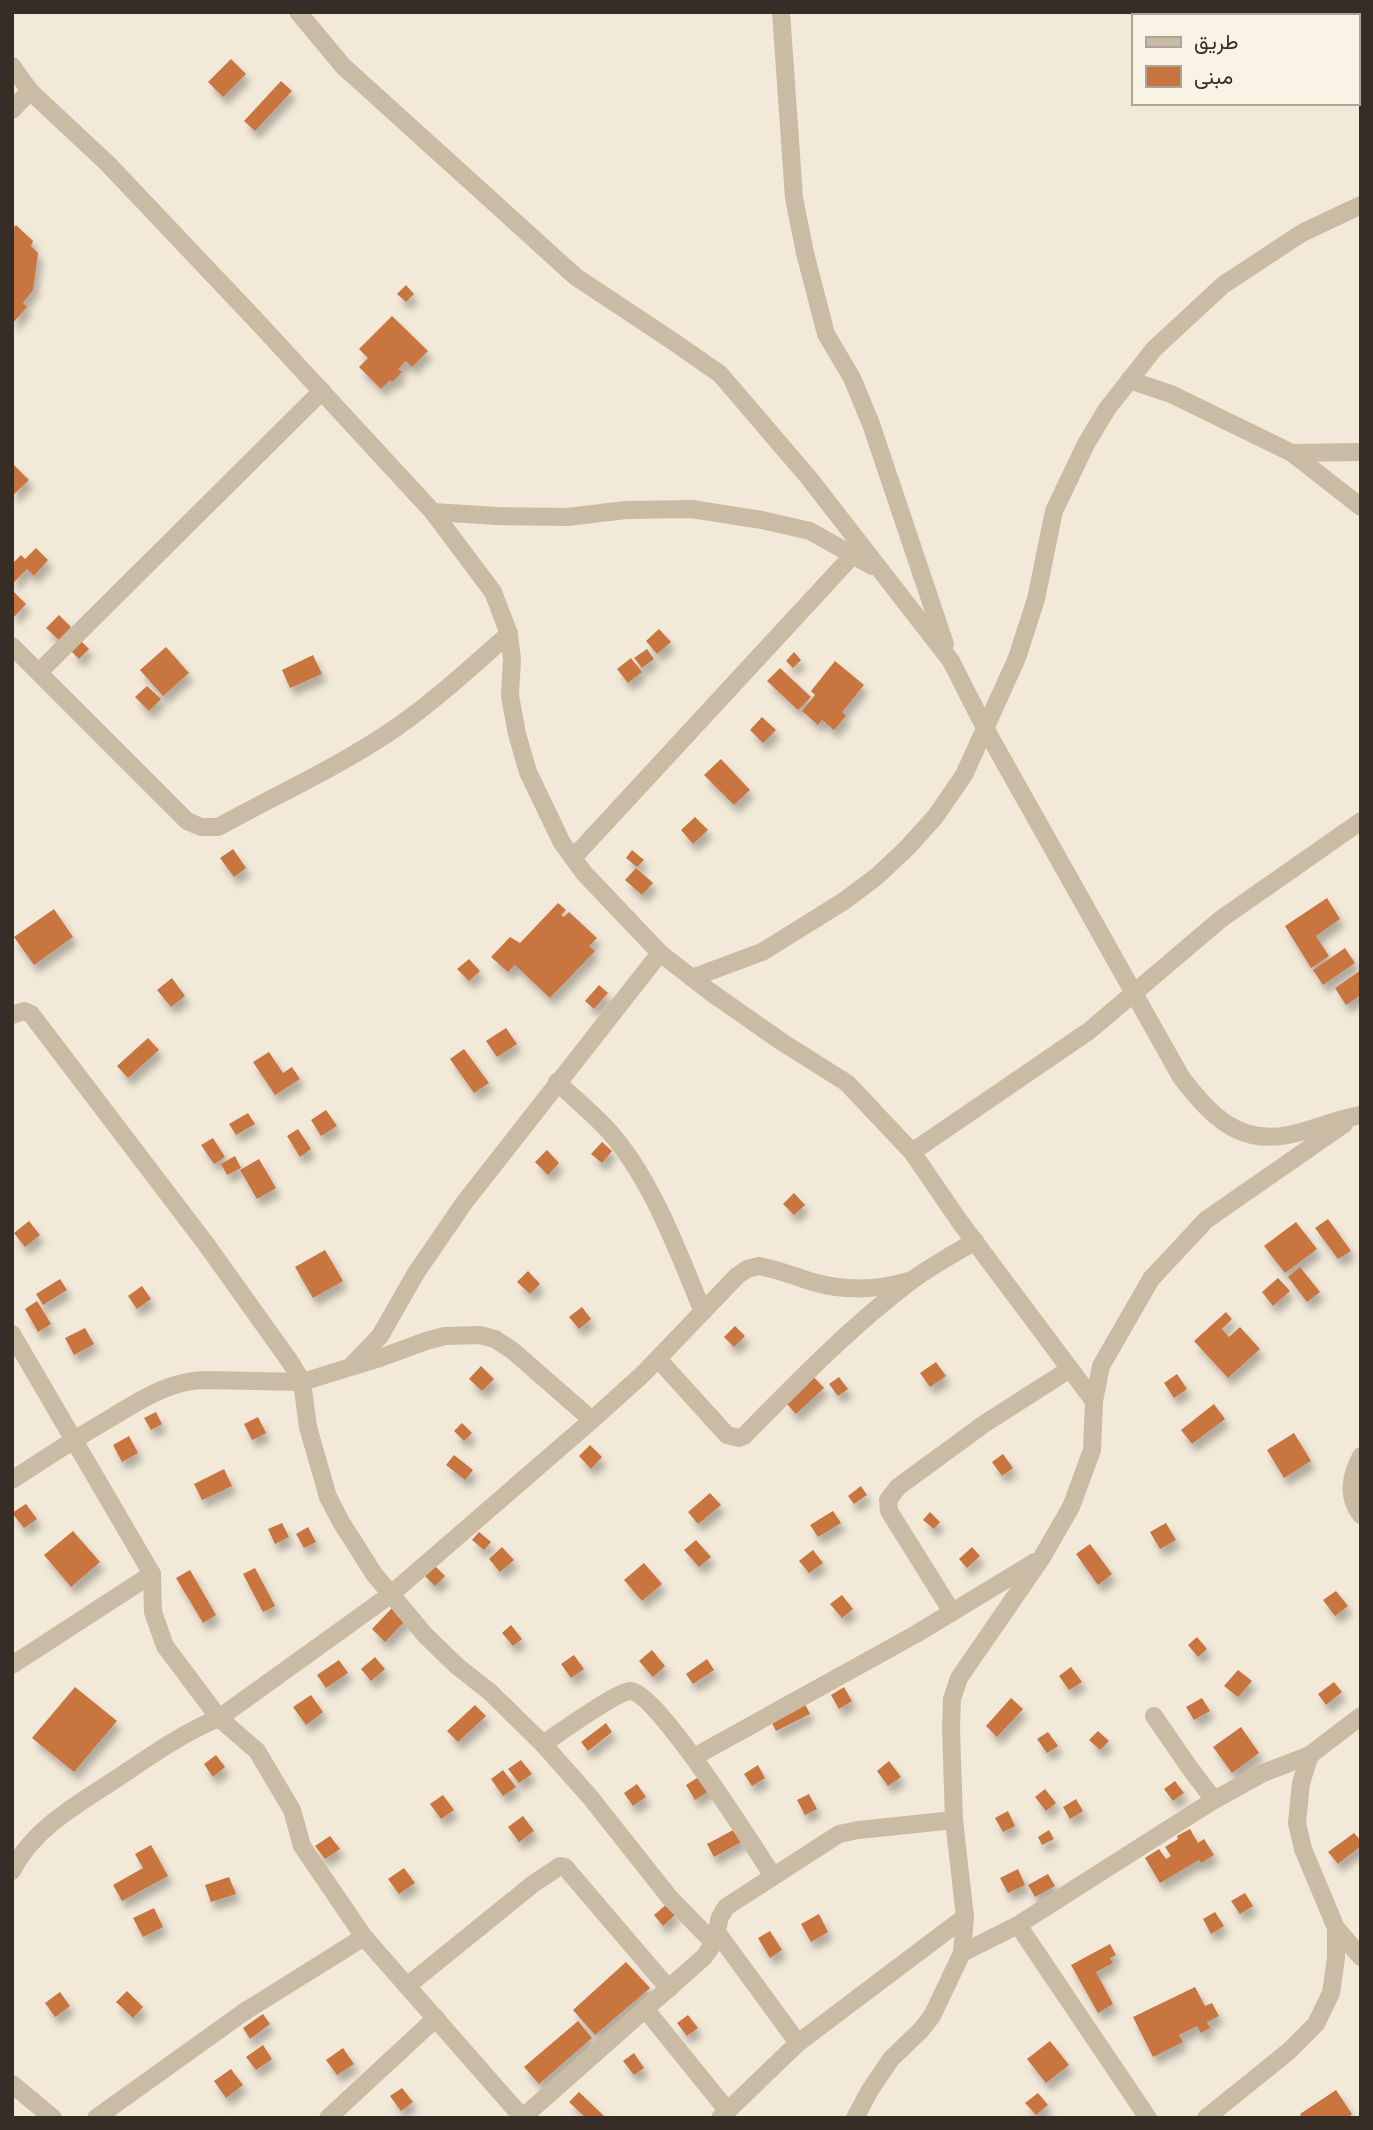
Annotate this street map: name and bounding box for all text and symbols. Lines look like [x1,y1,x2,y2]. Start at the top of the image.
legend [1132,14,1359,105]
text: طريق [1194,30,1239,55]
text: مبنى [1194,65,1233,89]

